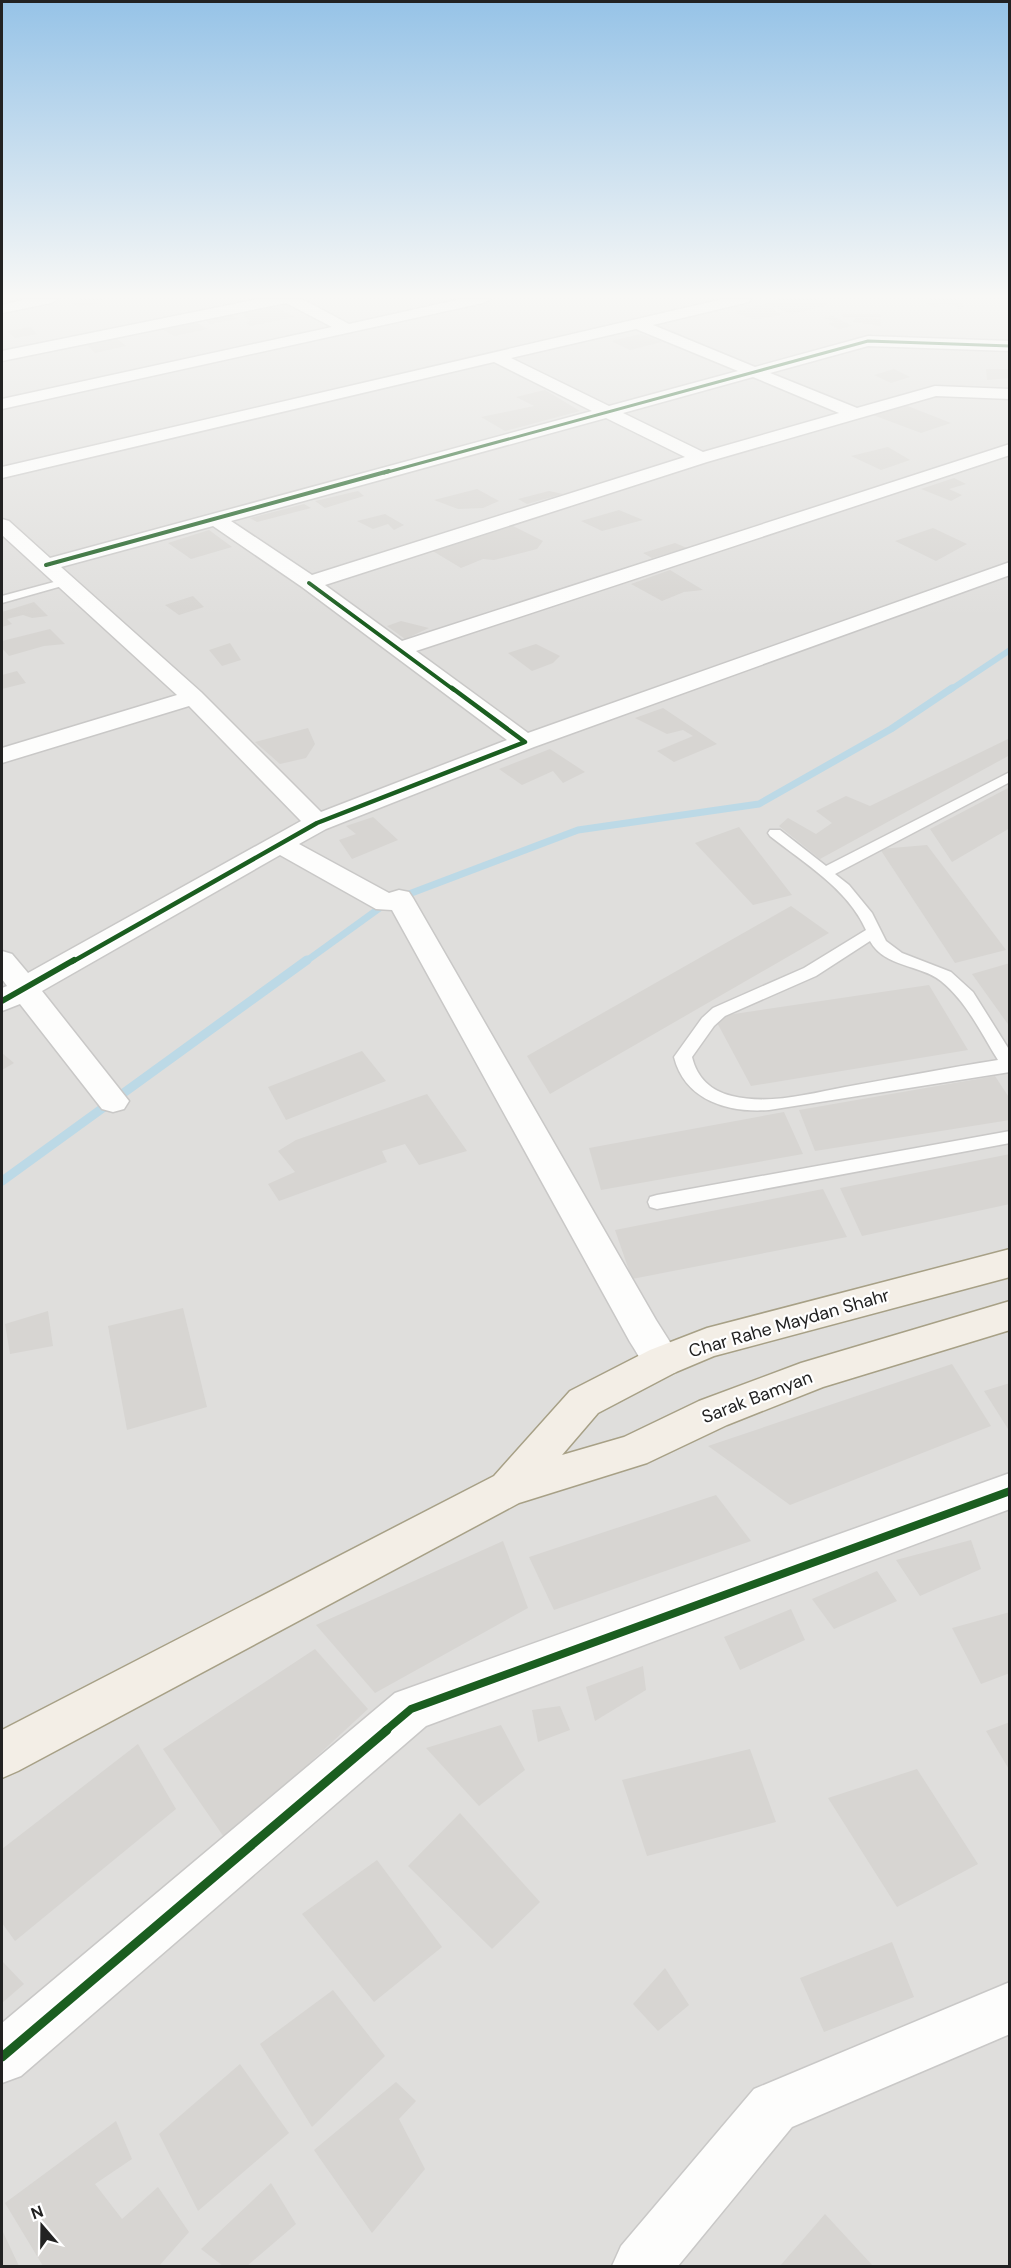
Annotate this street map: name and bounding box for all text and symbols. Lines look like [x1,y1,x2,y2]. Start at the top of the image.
street label: Char Rahe Maydan Shahr [686,1283,892,1363]
street label: Sarak Bamyan [698,1365,816,1429]
north arrow [12,2196,72,2256]
text: N [28,2201,46,2224]

